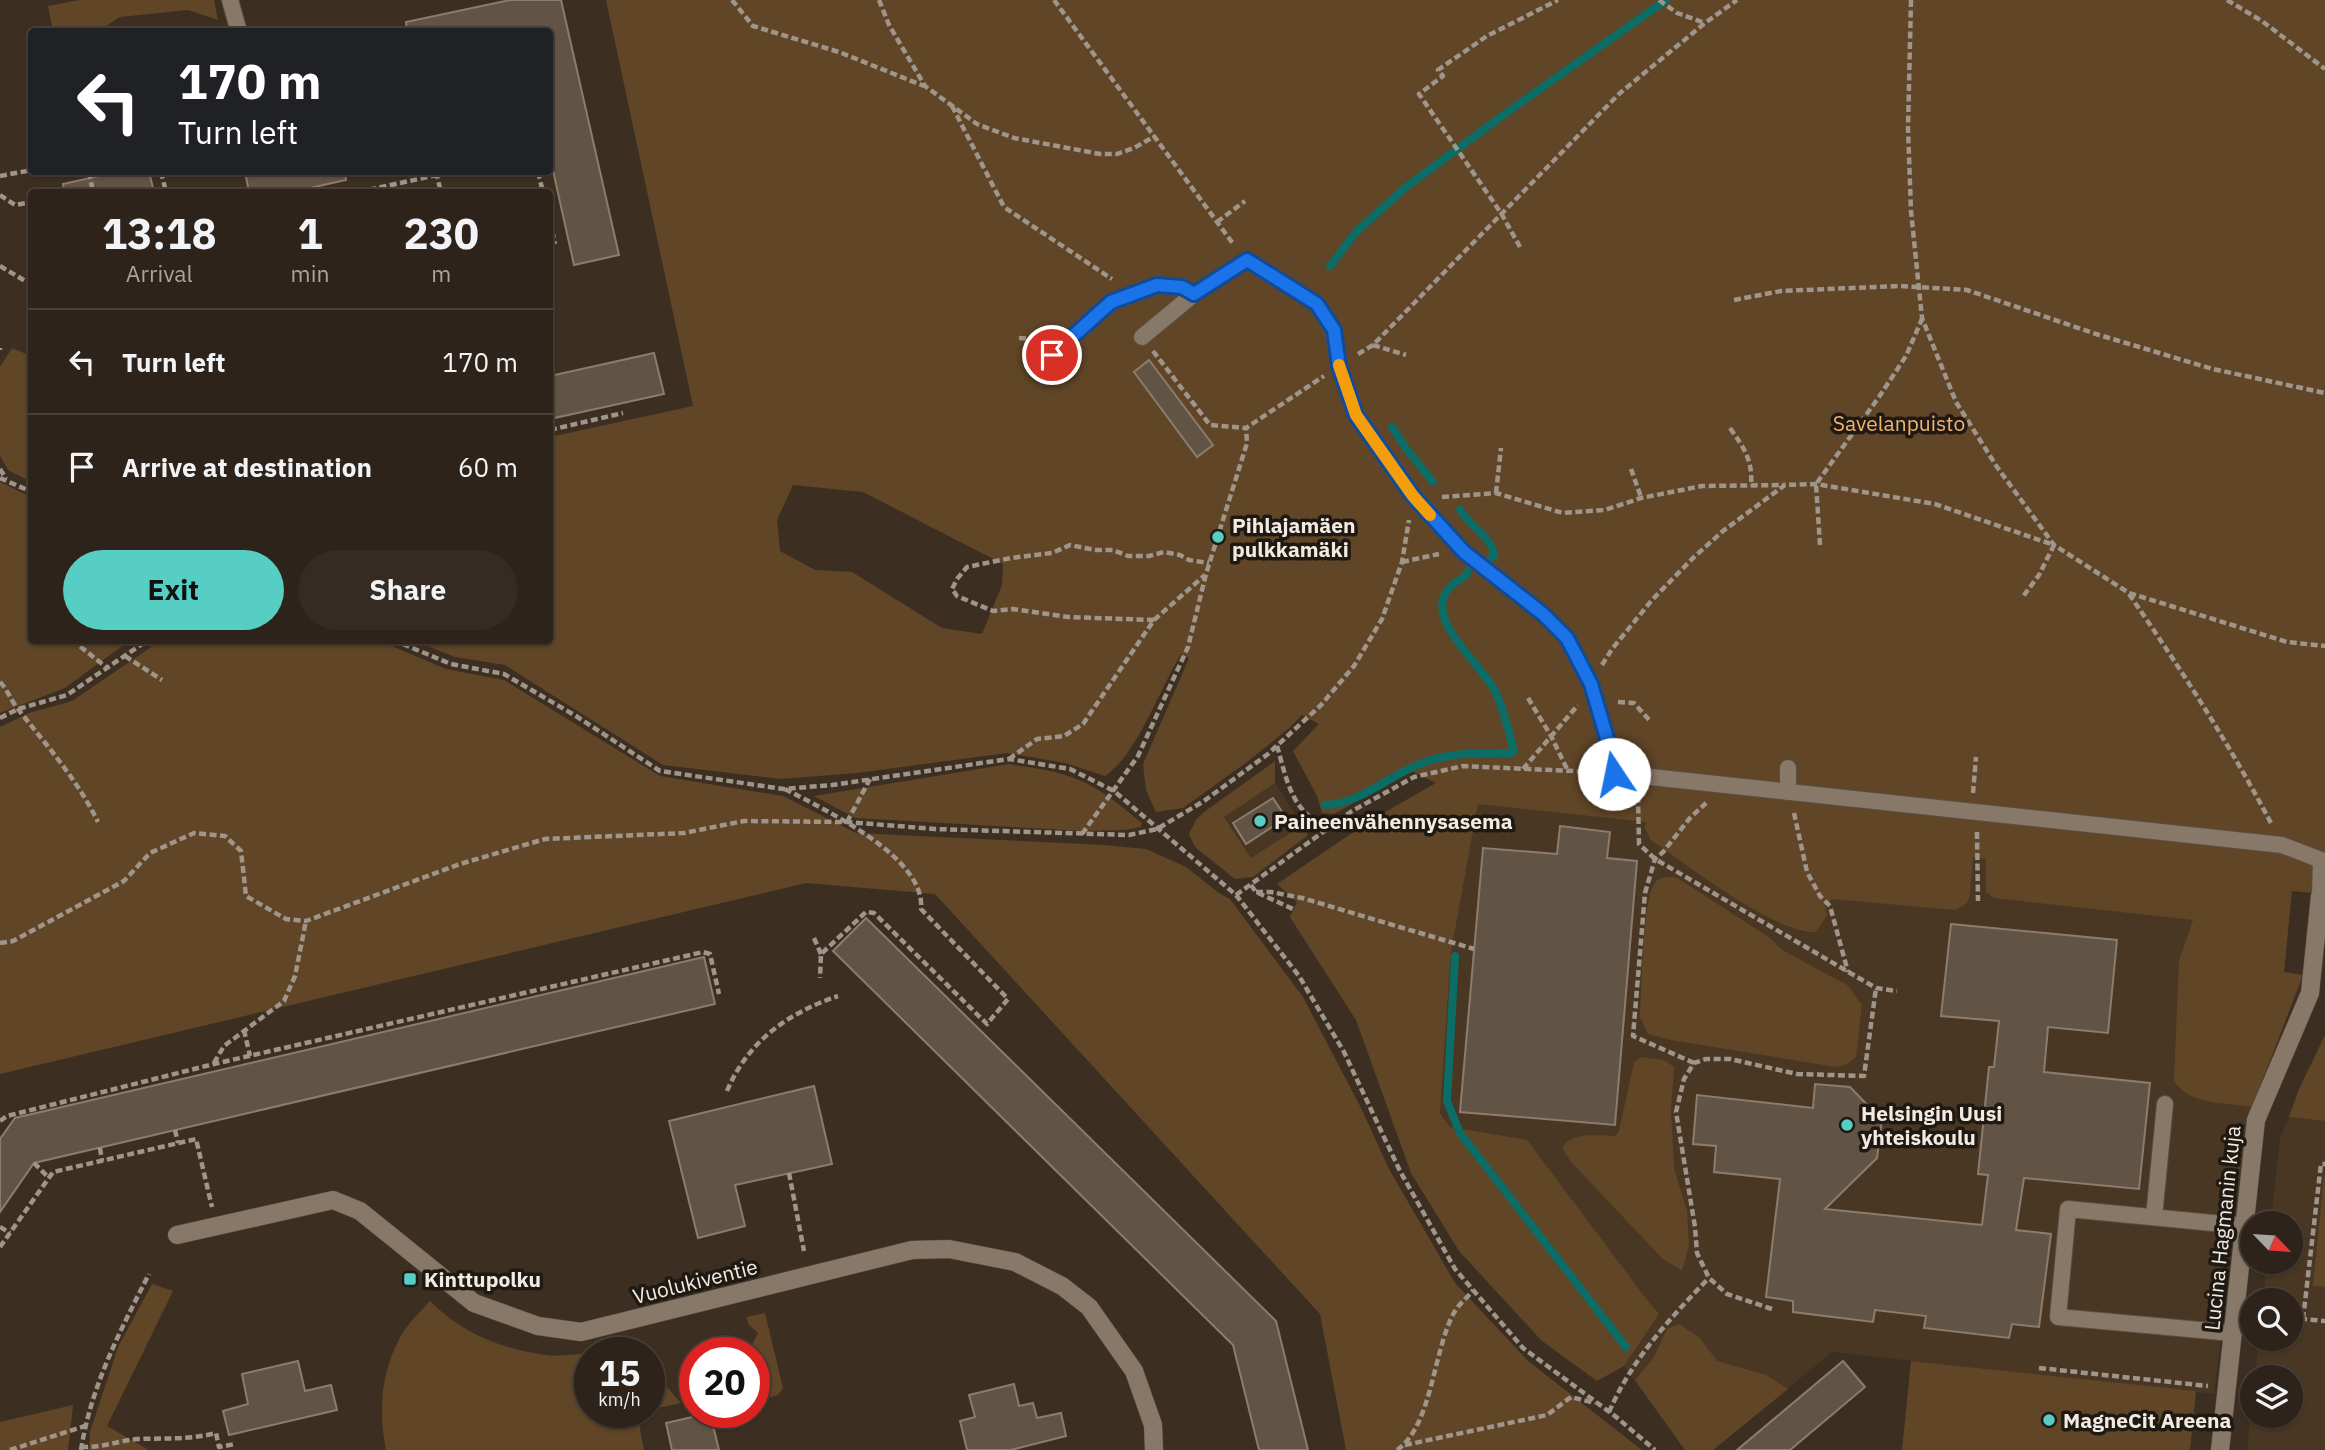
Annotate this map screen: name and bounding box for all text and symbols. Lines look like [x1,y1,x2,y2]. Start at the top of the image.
text: 170 m [178,49,322,112]
icon: left [63,56,154,147]
text: Turn left [178,111,298,153]
text: 13:18 [102,206,217,261]
text: 1 [297,206,323,261]
text: 230 [403,206,479,261]
text: Arrival [126,258,193,288]
text: min [291,258,329,288]
text: m [431,258,451,288]
pin [1022,325,1082,385]
icon: arrive [1033,336,1071,374]
icon: left [63,343,101,381]
text: Turn left [122,345,225,379]
text: 170 m [442,345,518,379]
park label: Savelanpuisto [1833,409,1965,437]
icon: arrive [63,448,101,486]
text: Arrive at destination [122,450,372,484]
text: 60 m [458,450,518,484]
place label: Pihlajamäen pulkkamäki [1232,511,1356,563]
marker: Pihlajamäen pulkkamäki [1210,529,1226,545]
button: Exit [63,550,284,630]
button: Share [298,550,518,630]
position arrow [1577,737,1651,811]
place label: Paineenvähennysasema [1274,807,1513,835]
marker: Paineenvähennysasema [1252,813,1268,829]
place label: Helsingin Uusi yhteiskoulu [1861,1099,2002,1151]
marker: Helsingin Uusi yhteiskoulu [1839,1117,1855,1133]
street label: Lucina Hagmanin kuja [2197,1124,2247,1332]
north arrow [2240,1211,2303,1274]
map controls [2240,1211,2303,1428]
street label: Vuolukiventie [630,1252,760,1310]
place label: Kinttupolku [424,1265,541,1293]
marker: Kinttupolku [402,1271,418,1287]
button: search [2240,1288,2303,1351]
speed limit sign: 20 [679,1337,770,1428]
text: 15 [598,1350,641,1396]
button: layers [2240,1365,2303,1428]
text: km/h [598,1388,641,1411]
place label: MagneCit Areena [2063,1406,2232,1434]
marker: MagneCit Areena [2041,1412,2057,1428]

